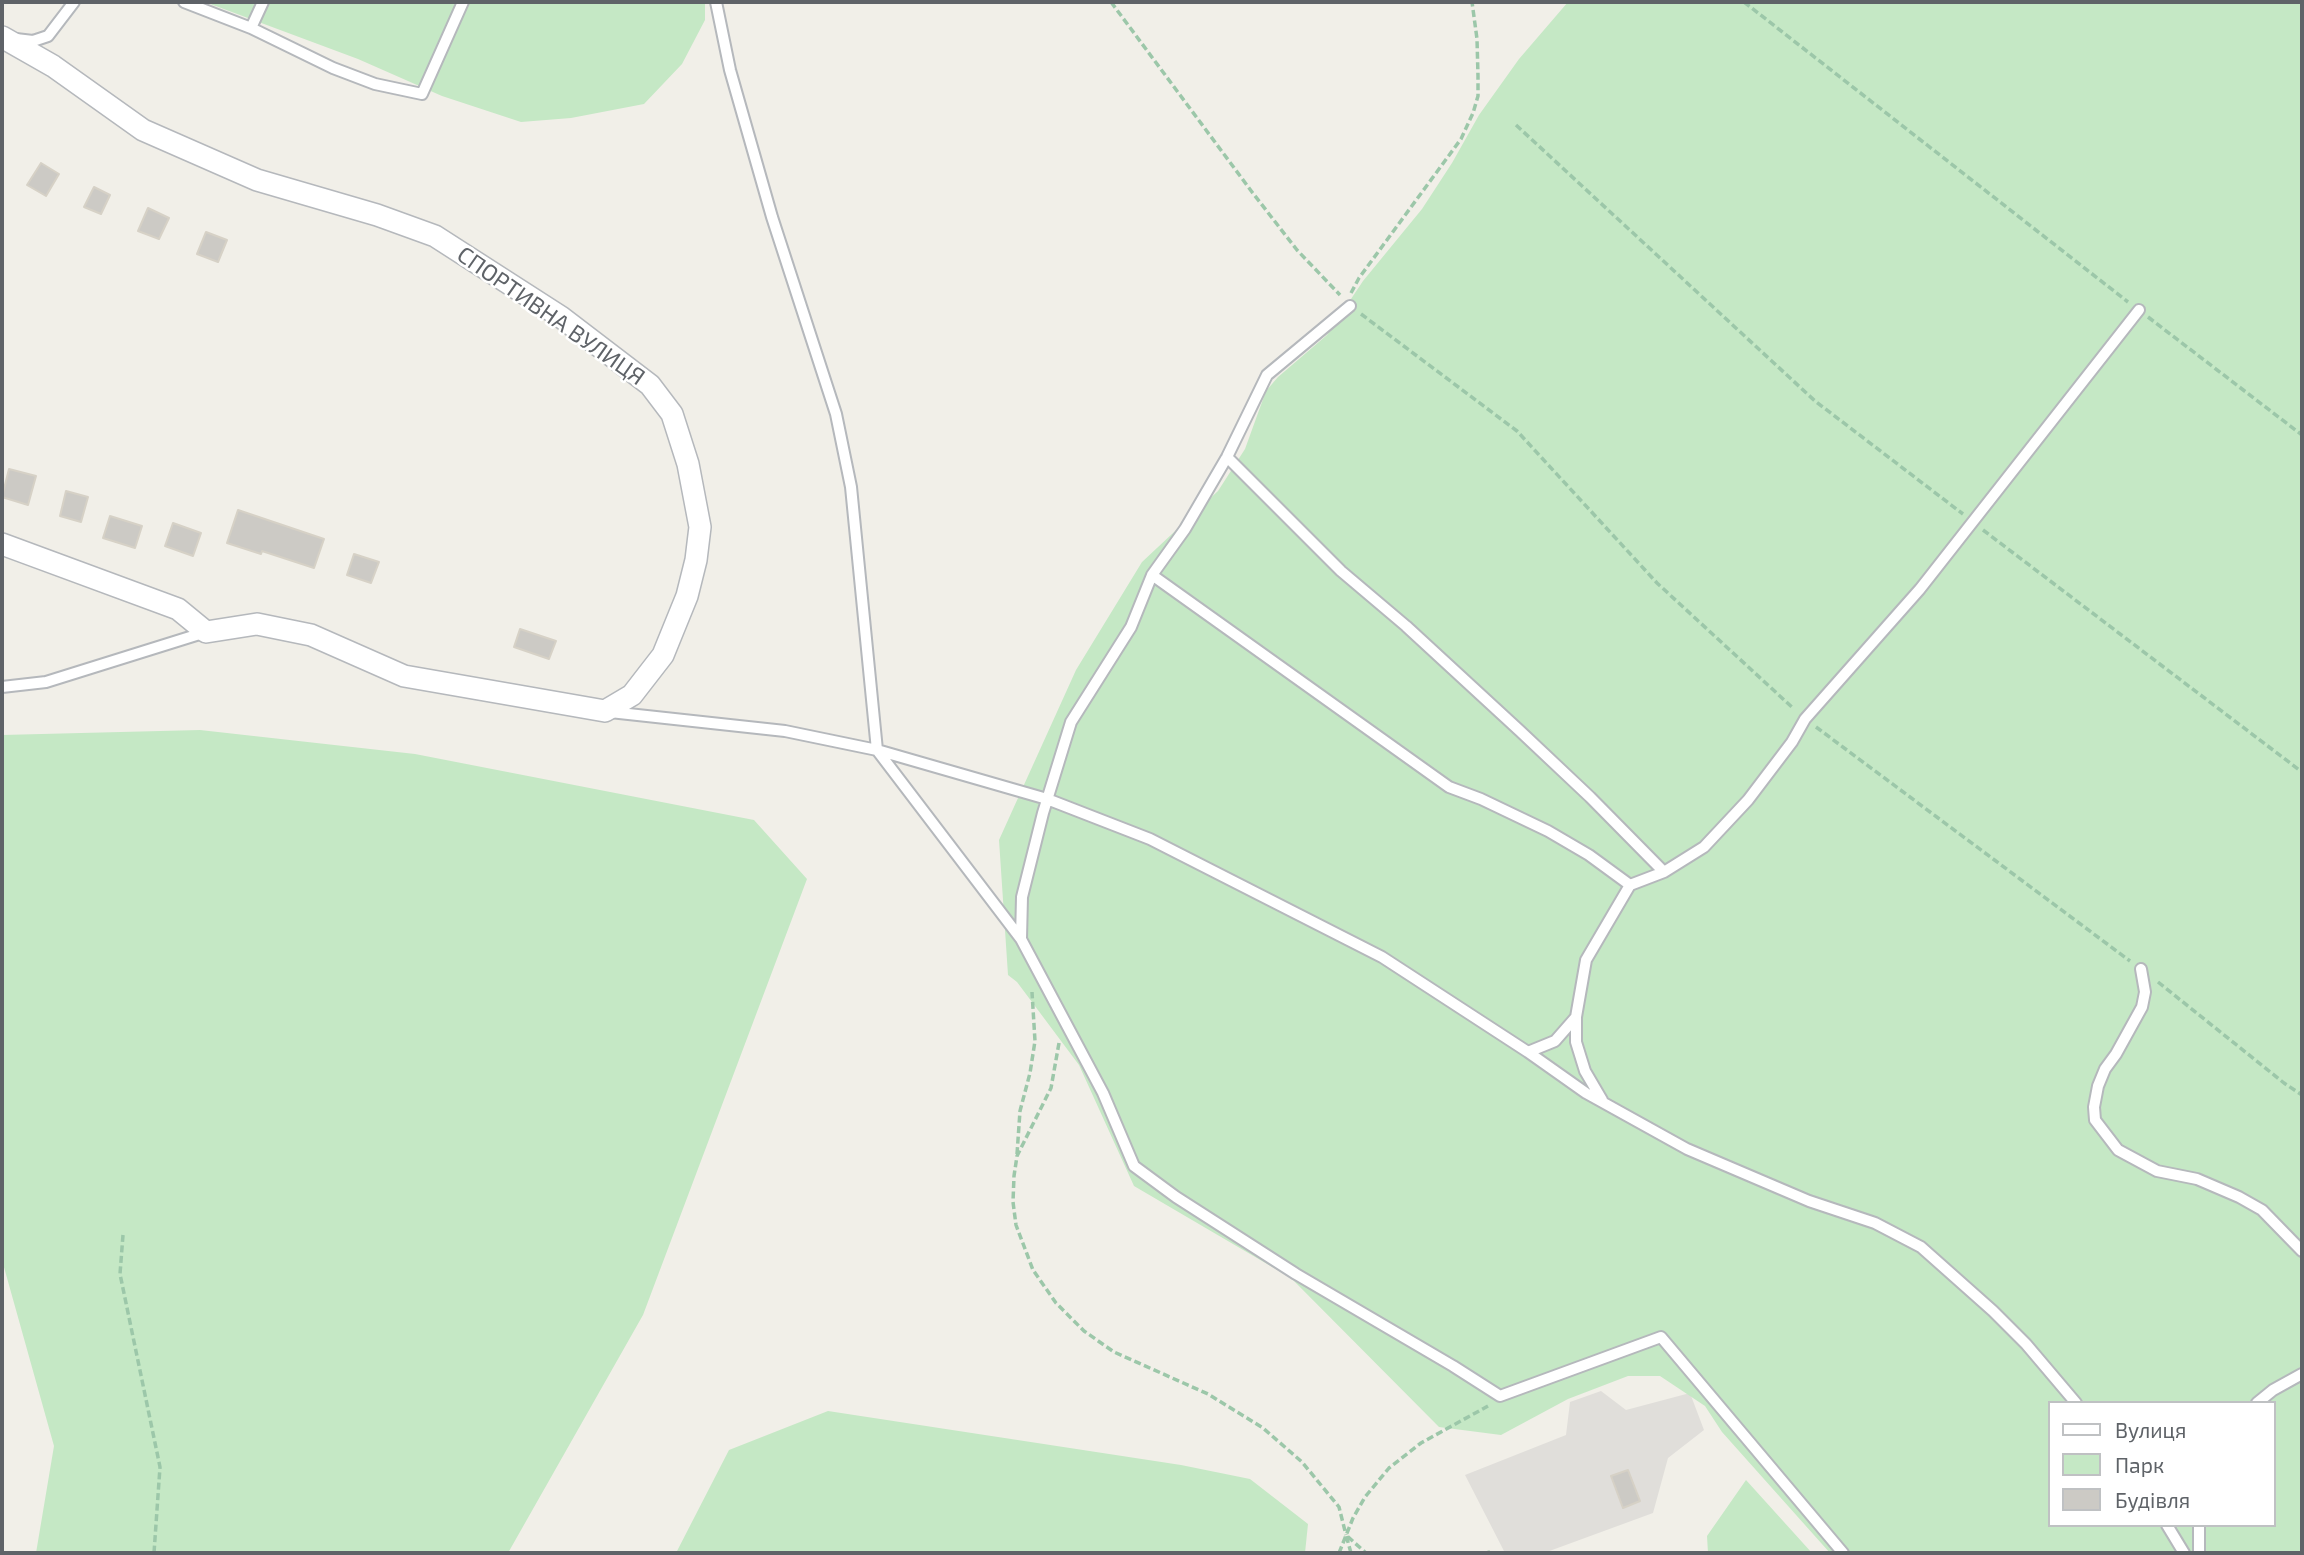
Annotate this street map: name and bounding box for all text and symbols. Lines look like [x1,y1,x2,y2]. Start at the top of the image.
street label: СПОРТИВНА ВУЛИЦЯ [452,241,650,391]
legend [2048,1401,2276,1527]
text: Вулиця [2115,1417,2186,1442]
text: Парк [2115,1452,2164,1477]
text: Будівля [2115,1487,2190,1512]

